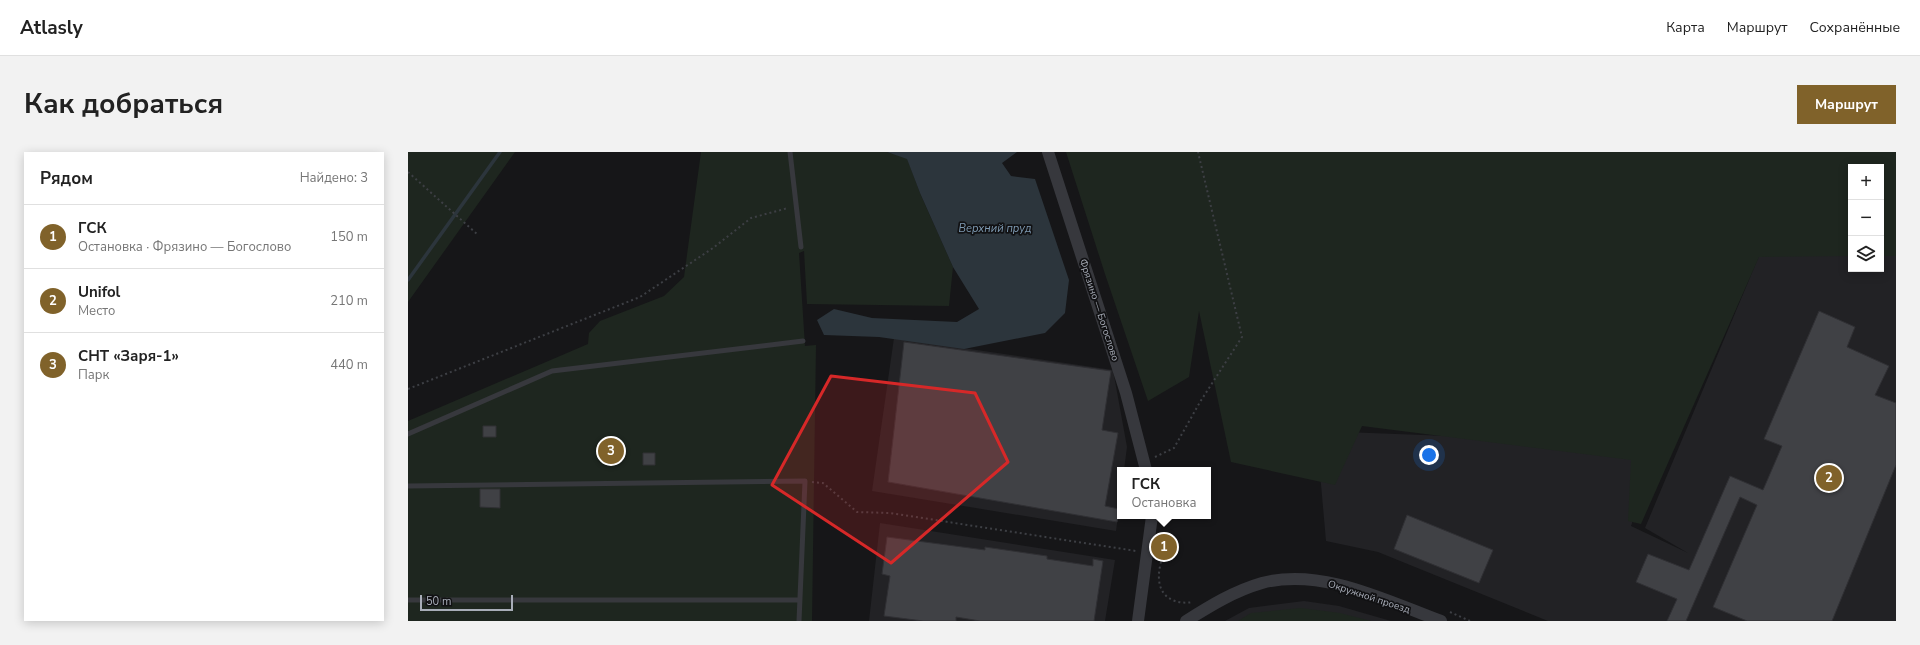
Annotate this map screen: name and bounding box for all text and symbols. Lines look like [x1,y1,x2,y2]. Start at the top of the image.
text: Atlasly [20,15,83,41]
text: Карта [1666,18,1705,37]
text: Маршрут [1727,18,1788,37]
text: Сохранённые [1810,18,1900,37]
text: Как добраться [24,85,223,123]
button: Маршрут [1797,85,1896,124]
map controls [1848,164,1884,272]
button: + [1848,164,1884,200]
text: Рядом [40,167,93,190]
text: Найдено: 3 [300,169,368,187]
button: − [1848,200,1884,236]
text: ГСК [78,218,107,238]
water label: Верхний пруд [959,221,1031,236]
text: 1 [49,228,57,246]
text: 150 m [330,228,368,246]
button: layers [1848,236,1884,272]
text: Остановка · Фрязино — Богослово [78,238,291,256]
street label: Фрязино — Богослово [1076,257,1122,363]
text: Unifol [78,282,120,302]
text: 2 [49,292,57,310]
text: 210 m [330,292,368,310]
text: Место [78,302,115,320]
text: СНТ «Заря-1» [78,346,179,366]
text: 3 [49,356,57,374]
text: 440 m [330,356,368,374]
text: Парк [78,366,109,384]
pin: 3 [598,436,624,466]
your location [1419,445,1439,465]
pin: 2 [1816,463,1842,493]
popup [1117,467,1211,519]
text: ГСК [1132,474,1160,494]
text: Остановка [1132,494,1196,512]
pin: 1 [1151,532,1177,562]
street label: Окружной проезд [1326,577,1412,617]
scale bar [420,593,513,612]
text: 50 m [426,594,451,609]

